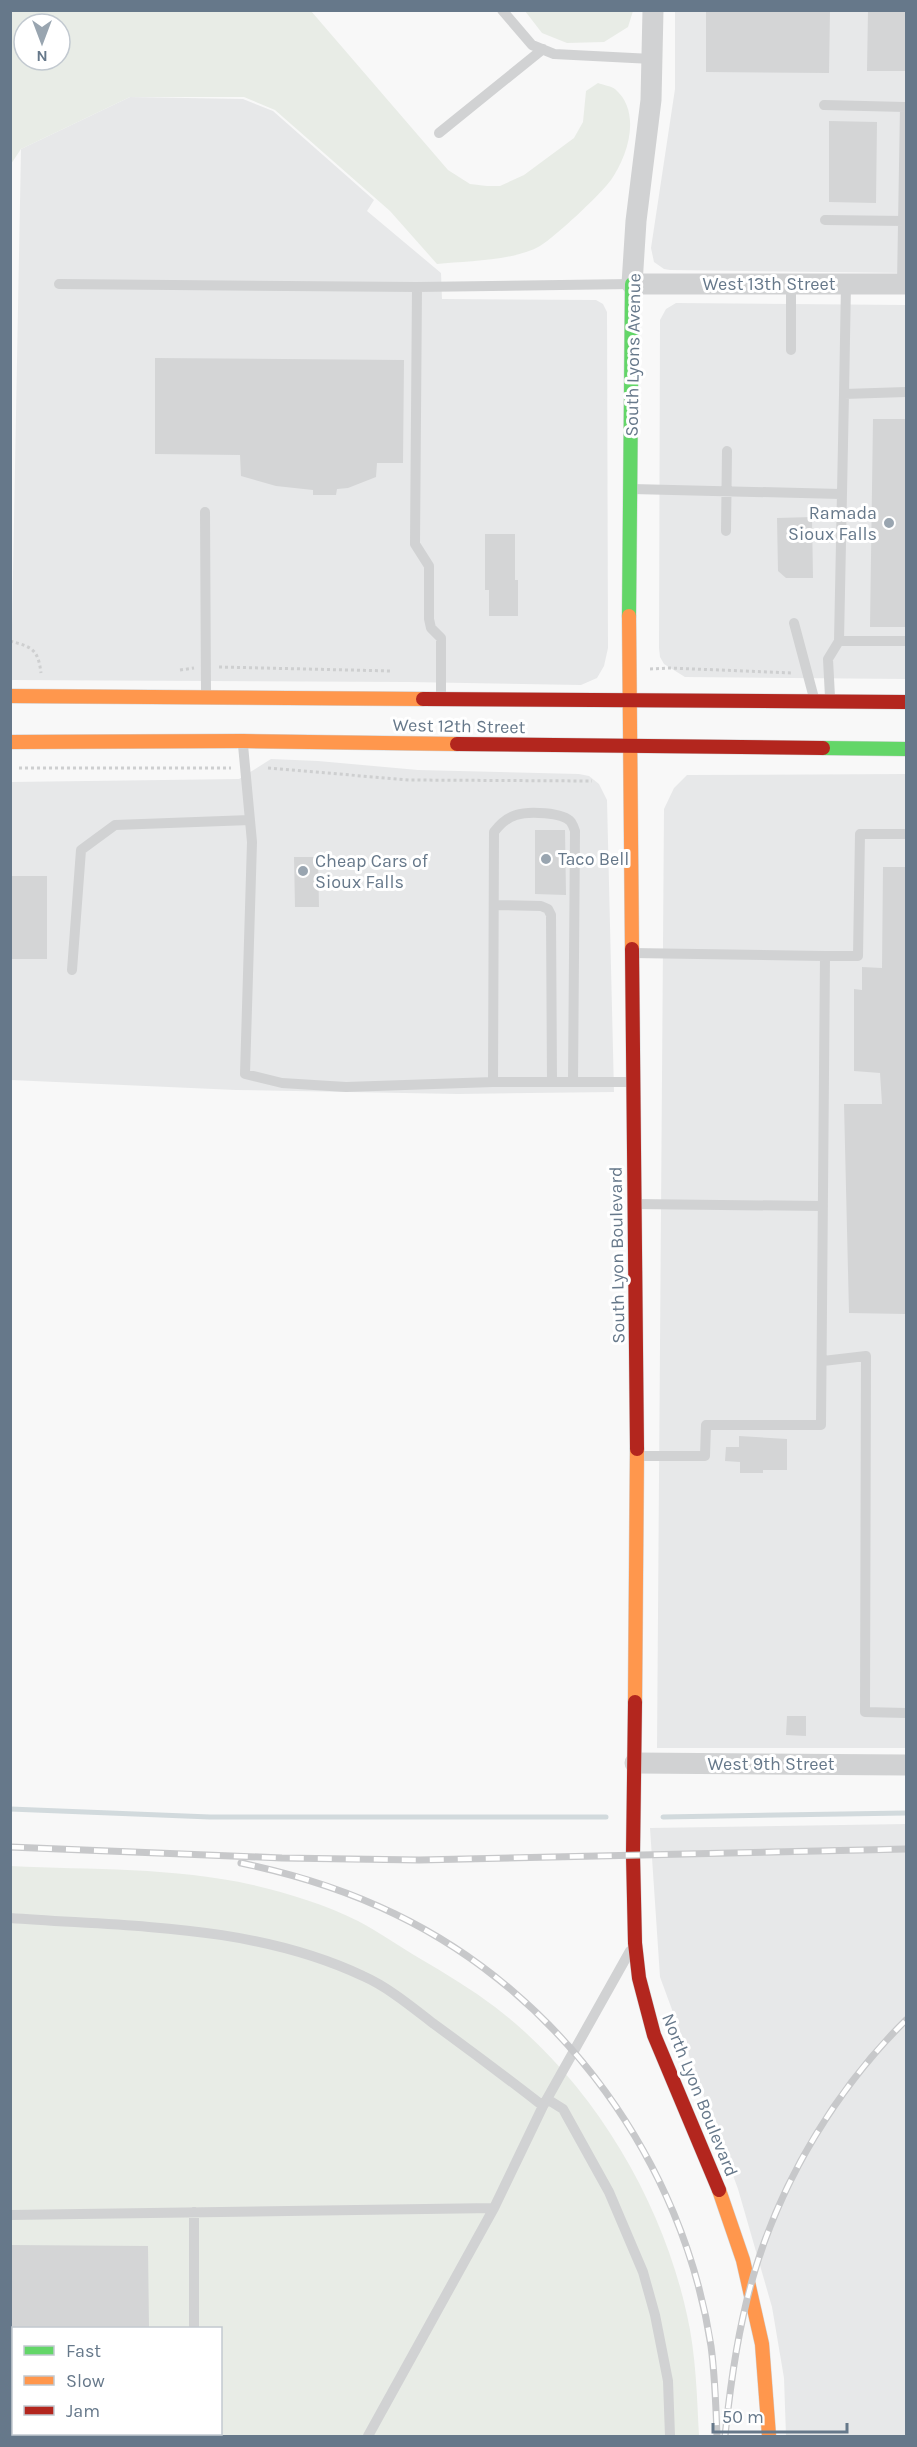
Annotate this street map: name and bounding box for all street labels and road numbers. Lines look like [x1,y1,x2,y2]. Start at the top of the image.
street label: South Lyons Avenue [621,273,645,437]
street label: West 13th Street [702,273,836,295]
street label: West 12th Street [392,714,526,738]
street label: South Lyon Boulevard [604,1166,630,1344]
street label: West 9th Street [707,1753,835,1775]
street label: North Lyon Boulevard [657,2010,743,2180]

